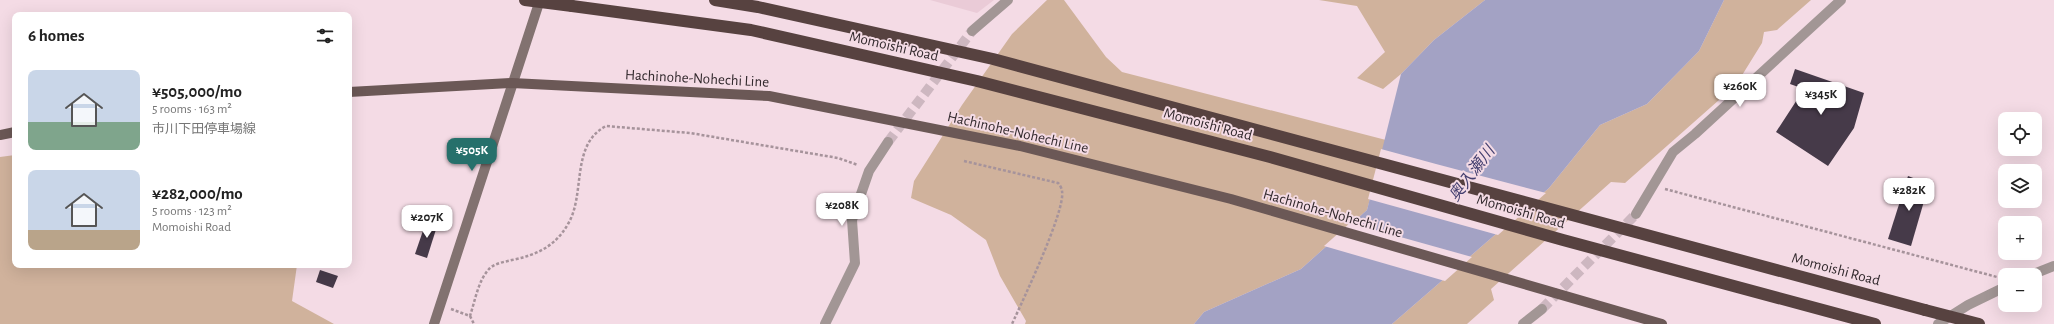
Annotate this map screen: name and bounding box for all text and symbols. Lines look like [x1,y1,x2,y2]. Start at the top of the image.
icon: filters [314,25,336,47]
text: 6 homes [28,27,84,44]
street label: Momoishi Road [848,29,940,64]
street label: Hachinohe-Nohechi Line [625,67,769,90]
pin: ¥260K [1712,74,1768,108]
text: ¥260K [1723,80,1757,93]
pin: ¥345K [1793,82,1849,116]
text: ¥505,000/mo [152,83,242,100]
icon: home [60,86,108,134]
text: ¥345K [1805,88,1837,101]
text: 5 rooms · 163 m² [152,103,232,116]
street label: Momoishi Road [1162,105,1254,144]
street label: Hachinohe-Nohechi Line [946,109,1090,156]
map controls [1998,112,2042,312]
button: locate [1998,112,2042,156]
text: 市川下田停車場線 [152,123,256,136]
pin: ¥505K [444,138,500,172]
water label: 奥入瀬川 [1445,141,1499,204]
text: ¥505K [456,144,488,157]
button: layers [1998,164,2042,208]
pin: ¥282K [1881,178,1937,212]
text: ¥282K [1892,184,1926,197]
text: ¥282,000/mo [152,185,243,202]
icon: home [60,186,108,234]
street label: Hachinohe-Nohechi Line [1261,186,1404,241]
street label: Momoishi Road [1475,192,1567,231]
pin: ¥208K [814,193,870,227]
text: ¥208K [825,199,859,212]
text: 5 rooms · 123 m² [152,205,232,218]
pin: ¥207K [399,205,455,239]
text: ¥207K [411,211,443,224]
button: + [1998,216,2042,260]
text: Momoishi Road [152,221,231,234]
street label: Momoishi Road [1790,250,1882,289]
button: − [1998,268,2042,312]

